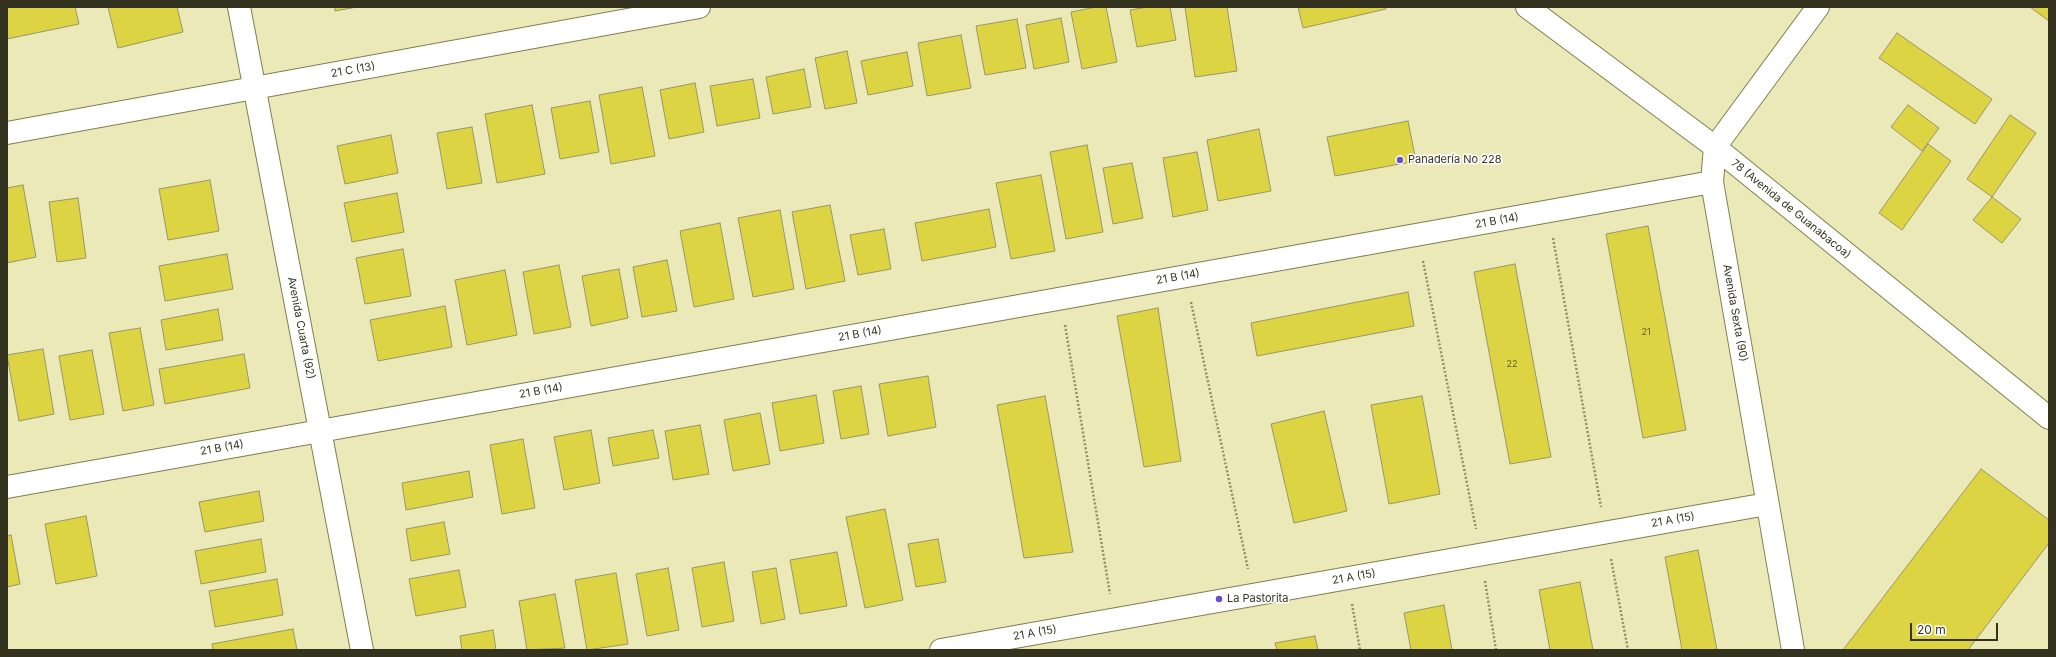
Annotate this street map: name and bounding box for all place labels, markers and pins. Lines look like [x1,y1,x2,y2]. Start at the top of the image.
place label: Panadería No 228 [1408,153,1501,167]
marker: Panadería No 228 [1395,155,1405,165]
place label: La Pastorita [1227,592,1288,606]
marker: La Pastorita [1214,594,1224,604]

